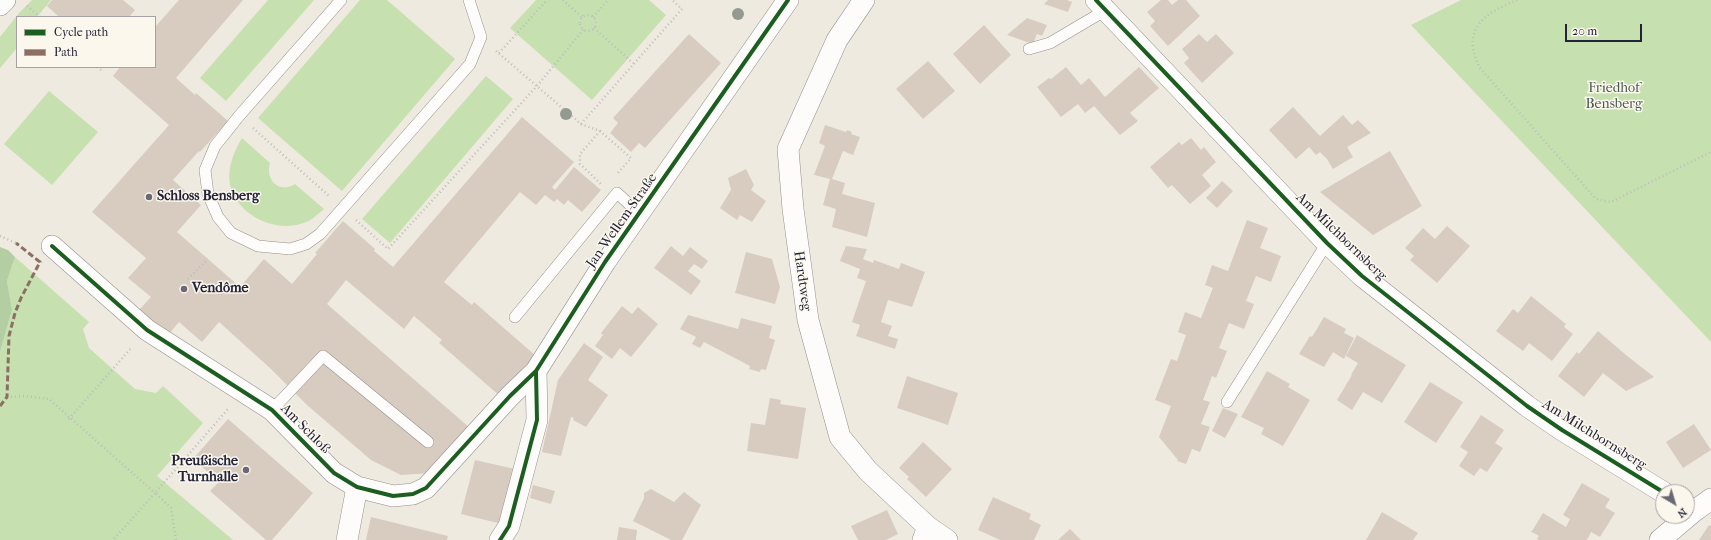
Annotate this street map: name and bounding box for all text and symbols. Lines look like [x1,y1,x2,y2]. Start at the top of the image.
legend [16,16,156,68]
scale bar [1567,16,1644,42]
text: 20 m [1572,24,1597,38]
text: Cycle path [54,25,108,39]
text: Path [54,45,78,59]
park label: Friedhof Bensberg [1586,81,1642,114]
street label: Jan-Wellem-Straße [583,170,661,272]
place label: Schloss Bensberg [157,189,259,205]
street label: Am Milchbornsberg [1292,189,1390,285]
marker: Schloss Bensberg [144,192,154,202]
street label: Hardtweg [789,250,815,312]
place label: Vendôme [192,281,248,297]
marker: Vendôme [179,284,189,294]
street label: Am Milchbornsberg [1539,396,1649,474]
street label: Am Schloß [277,401,333,457]
place label: Preußische Turnhalle [171,454,238,486]
marker: Preußische Turnhalle [241,465,251,475]
north arrow [1655,484,1695,524]
text: N [1675,505,1689,521]

